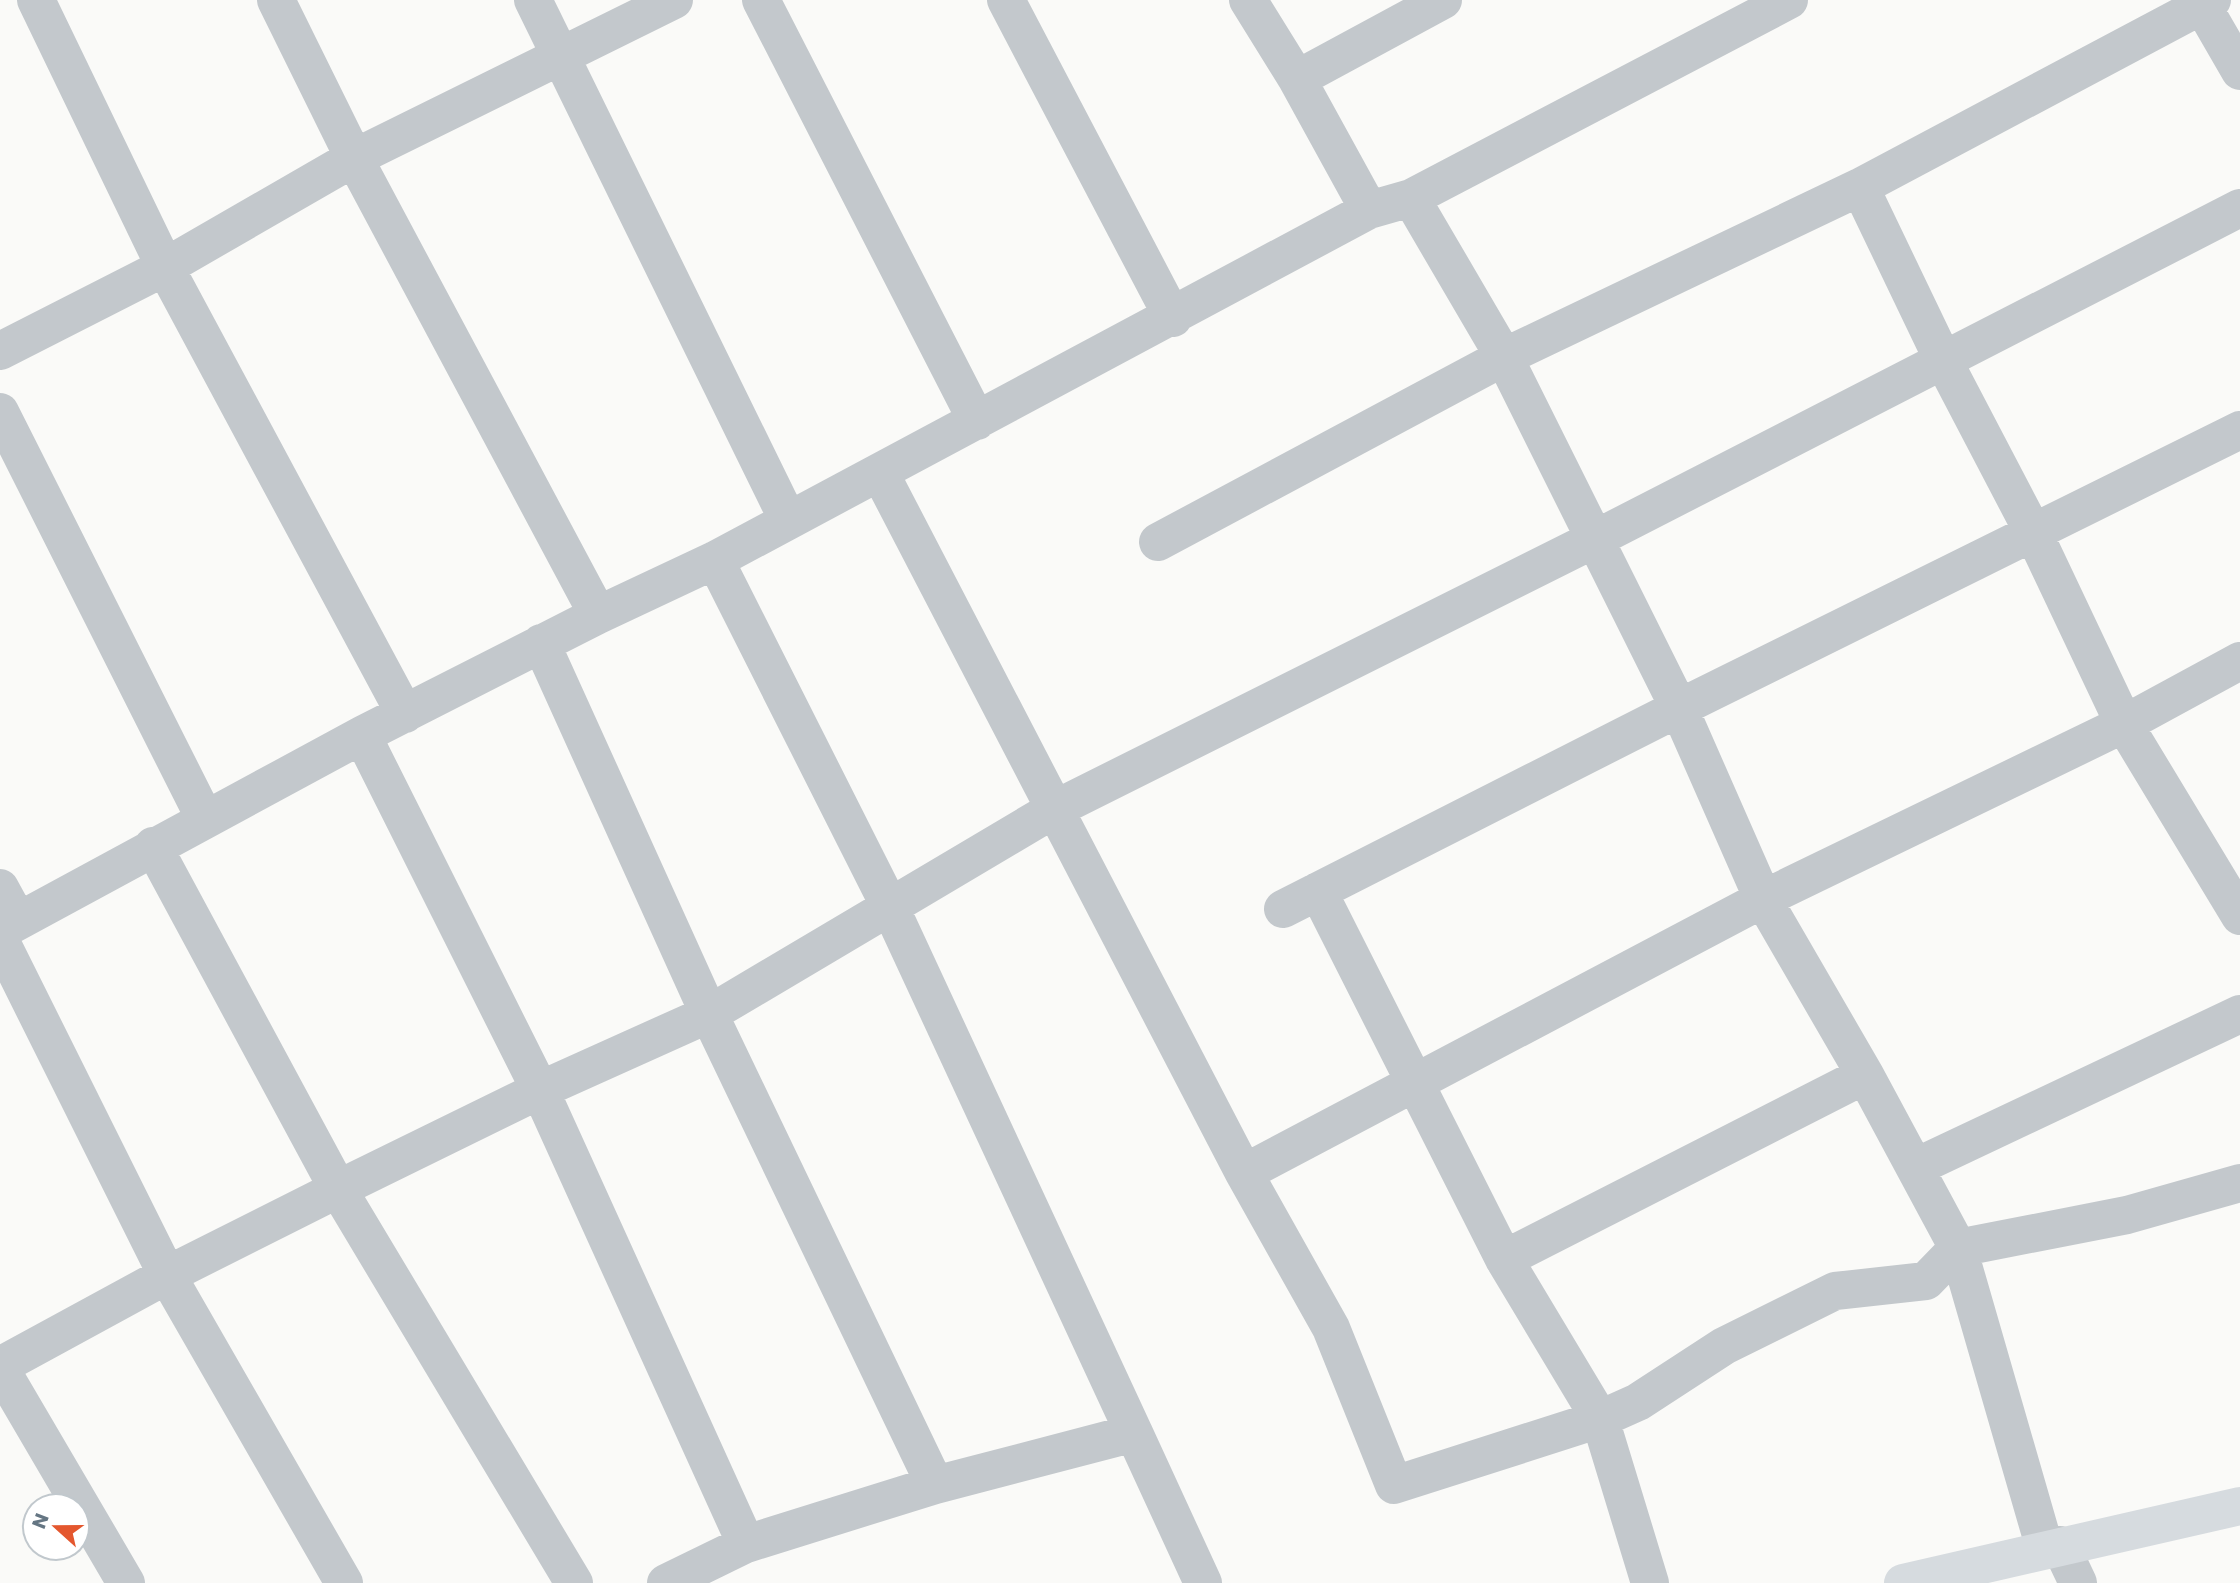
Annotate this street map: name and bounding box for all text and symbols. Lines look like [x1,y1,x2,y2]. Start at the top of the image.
north arrow [21,1492,91,1562]
text: N [25,1510,56,1533]

